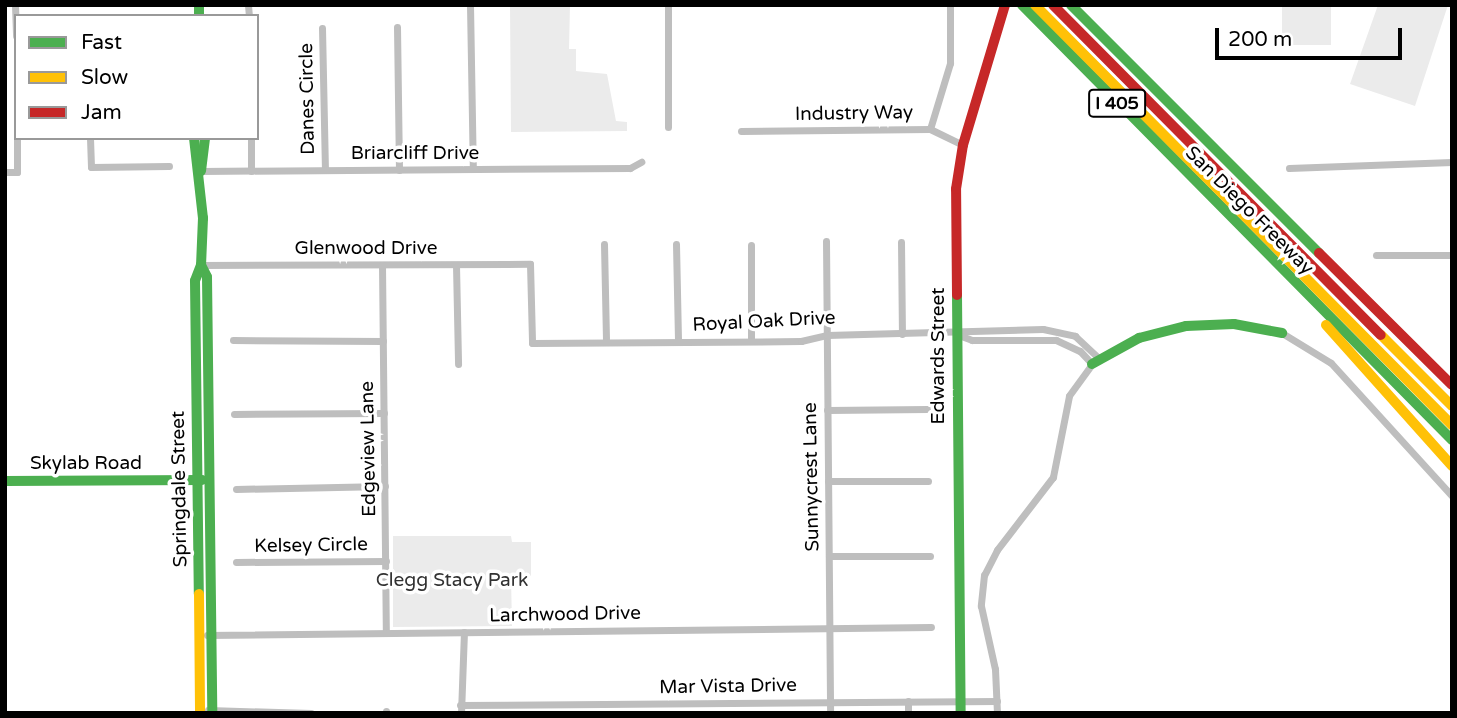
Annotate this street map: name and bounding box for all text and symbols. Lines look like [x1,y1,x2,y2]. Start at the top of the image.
legend [14,14,259,140]
scale bar [1219,14,1406,58]
text: 200 m [1228,27,1292,52]
text: Fast [81,30,122,55]
street label: Danes Circle [296,43,320,155]
text: Slow [81,65,128,90]
road number: I 405 [1087,88,1147,118]
text: Jam [81,100,122,125]
street label: Industry Way [795,102,913,126]
street label: San Diego Freeway [1180,142,1318,280]
street label: Briarcliff Drive [351,143,479,165]
street label: Glenwood Drive [294,238,438,260]
street label: Edwards Street [928,288,950,424]
street label: Royal Oak Drive [692,307,836,337]
street label: Edgeview Lane [356,381,382,517]
street label: Sunnycrest Lane [799,402,825,552]
street label: Springdale Street [167,411,193,567]
street label: Skylab Road [30,453,142,475]
street label: Kelsey Circle [254,534,368,558]
park label: Clegg Stacy Park [376,570,528,592]
street label: Larchwood Drive [489,602,641,628]
street label: Mar Vista Drive [659,674,797,700]

